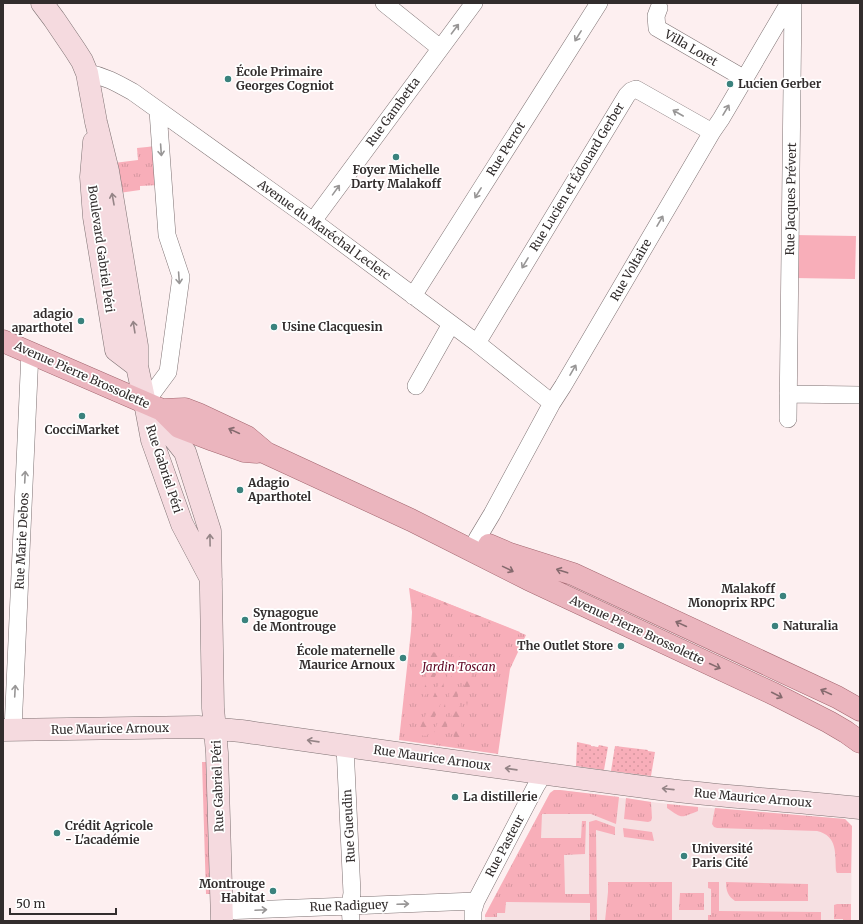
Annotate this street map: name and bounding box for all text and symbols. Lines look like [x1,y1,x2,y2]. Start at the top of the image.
one-way arrow [450,23,459,34]
street label: Villa Loret [661,26,721,69]
one-way arrow [574,30,582,41]
place label: École Primaire Georges Cogniot [236,63,334,93]
marker: École Primaire Georges Cogniot [223,74,233,84]
street label: Rue Gambetta [363,74,423,149]
place label: Lucien Gerber [738,76,822,91]
marker: Lucien Gerber [725,79,735,89]
street label: Rue Lucien et Édouard Gerber [526,99,627,254]
one-way arrow [723,104,731,116]
one-way arrow [672,108,684,116]
street label: Rue Perrot [483,119,528,178]
street label: Rue Jacques Prévert [782,142,799,256]
one-way arrow [158,143,165,156]
marker: Foyer Michelle Darty Malakoff [391,152,401,162]
place label: Foyer Michelle Darty Malakoff [351,162,442,191]
street label: Avenue du Maréchal Leclerc [254,176,394,283]
street label: Boulevard Gabriel Péri [85,184,118,314]
one-way arrow [332,184,340,195]
one-way arrow [474,187,482,199]
one-way arrow [109,193,117,206]
one-way arrow [656,215,664,227]
street label: Rue Voltaire [607,236,654,303]
one-way arrow [521,257,529,269]
one-way arrow [176,271,183,284]
place label: adagio aparthotel [12,306,73,335]
marker: adagio aparthotel [76,316,86,326]
place label: Usine Clacquesin [282,319,383,334]
one-way arrow [130,321,138,334]
marker: Usine Clacquesin [269,322,279,332]
street label: Avenue Pierre Brossolette [11,337,152,411]
one-way arrow [570,364,578,376]
marker: CocciMarket [77,411,87,421]
place label: CocciMarket [45,422,119,437]
street label: Rue Gabriel Péri [143,423,186,515]
one-way arrow [229,427,241,434]
one-way arrow [21,471,28,484]
place label: Adagio Aparthotel [247,475,311,504]
marker: Adagio Aparthotel [235,485,245,495]
street label: Rue Marie Debos [11,492,32,590]
one-way arrow [206,534,214,547]
one-way arrow [502,566,514,573]
one-way arrow [556,567,569,574]
place label: Malakoff Monoprix RPC [688,581,776,610]
street label: Avenue Pierre Brossolette [567,591,707,667]
marker: Malakoff Monoprix RPC [778,591,788,601]
place label: Synagogue de Montrouge [253,605,336,634]
marker: Synagogue de Montrouge [240,615,250,625]
place label: Naturalia [783,618,838,633]
one-way arrow [675,620,687,627]
marker: Naturalia [770,621,780,631]
place label: The Outlet Store [517,638,613,653]
marker: The Outlet Store [616,641,626,651]
place label: École maternelle Maurice Arnoux [297,642,396,672]
marker: École maternelle Maurice Arnoux [398,653,408,663]
park label: Jardin Toscan [420,659,496,674]
one-way arrow [708,663,720,670]
one-way arrow [11,685,19,698]
one-way arrow [820,688,832,695]
one-way arrow [771,692,783,700]
street label: Rue Maurice Arnoux [51,720,170,737]
one-way arrow [307,737,320,745]
street label: Rue Gabriel Péri [208,740,227,832]
street label: Rue Maurice Arnoux [372,742,493,773]
one-way arrow [505,765,518,773]
street label: Rue Maurice Arnoux [694,785,813,810]
one-way arrow [662,786,675,793]
street label: Rue Gueudin [339,789,358,863]
place label: La distillerie [463,789,538,804]
marker: La distillerie [450,792,460,802]
street label: Rue Pasteur [482,812,527,879]
place label: Crédit Agricole - L'académie [65,818,153,847]
marker: Crédit Agricole - L'académie [52,828,62,838]
place label: Université Paris Cité [692,841,753,870]
marker: Université Paris Cité [679,851,689,861]
place label: Montrouge Habitat [199,876,265,905]
marker: Montrouge Habitat [268,886,278,896]
scale bar [10,890,116,916]
text: 50 m [16,896,45,911]
street label: Rue Radiguey [309,897,389,914]
one-way arrow [396,900,409,908]
one-way arrow [254,906,267,914]

